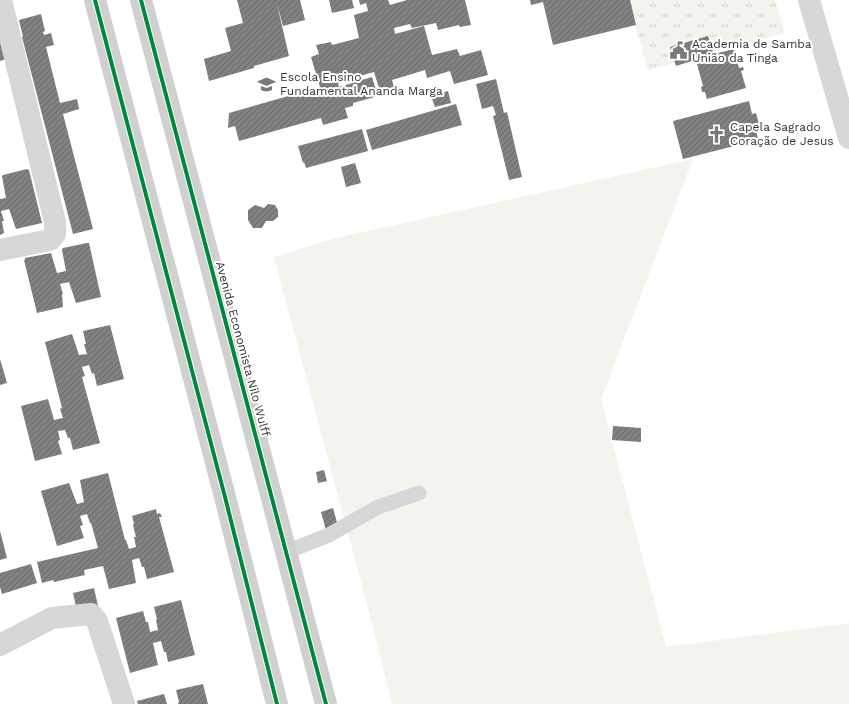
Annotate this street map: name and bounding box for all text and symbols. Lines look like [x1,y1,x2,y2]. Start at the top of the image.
place label: Academia de Samba União da Tinga [692,37,812,65]
public building icon: Academia de Samba União da Tinga [669,41,689,61]
place label: Escola Ensino Fundamental Ananda Marga [280,70,443,98]
school or university icon: Escola Ensino Fundamental Ananda Marga [257,74,277,94]
place label: Capela Sagrado Coração de Jesus [730,120,834,148]
church icon: Capela Sagrado Coração de Jesus [707,124,727,144]
street label: Avenida Economista Nilo Wulff [213,260,273,439]

